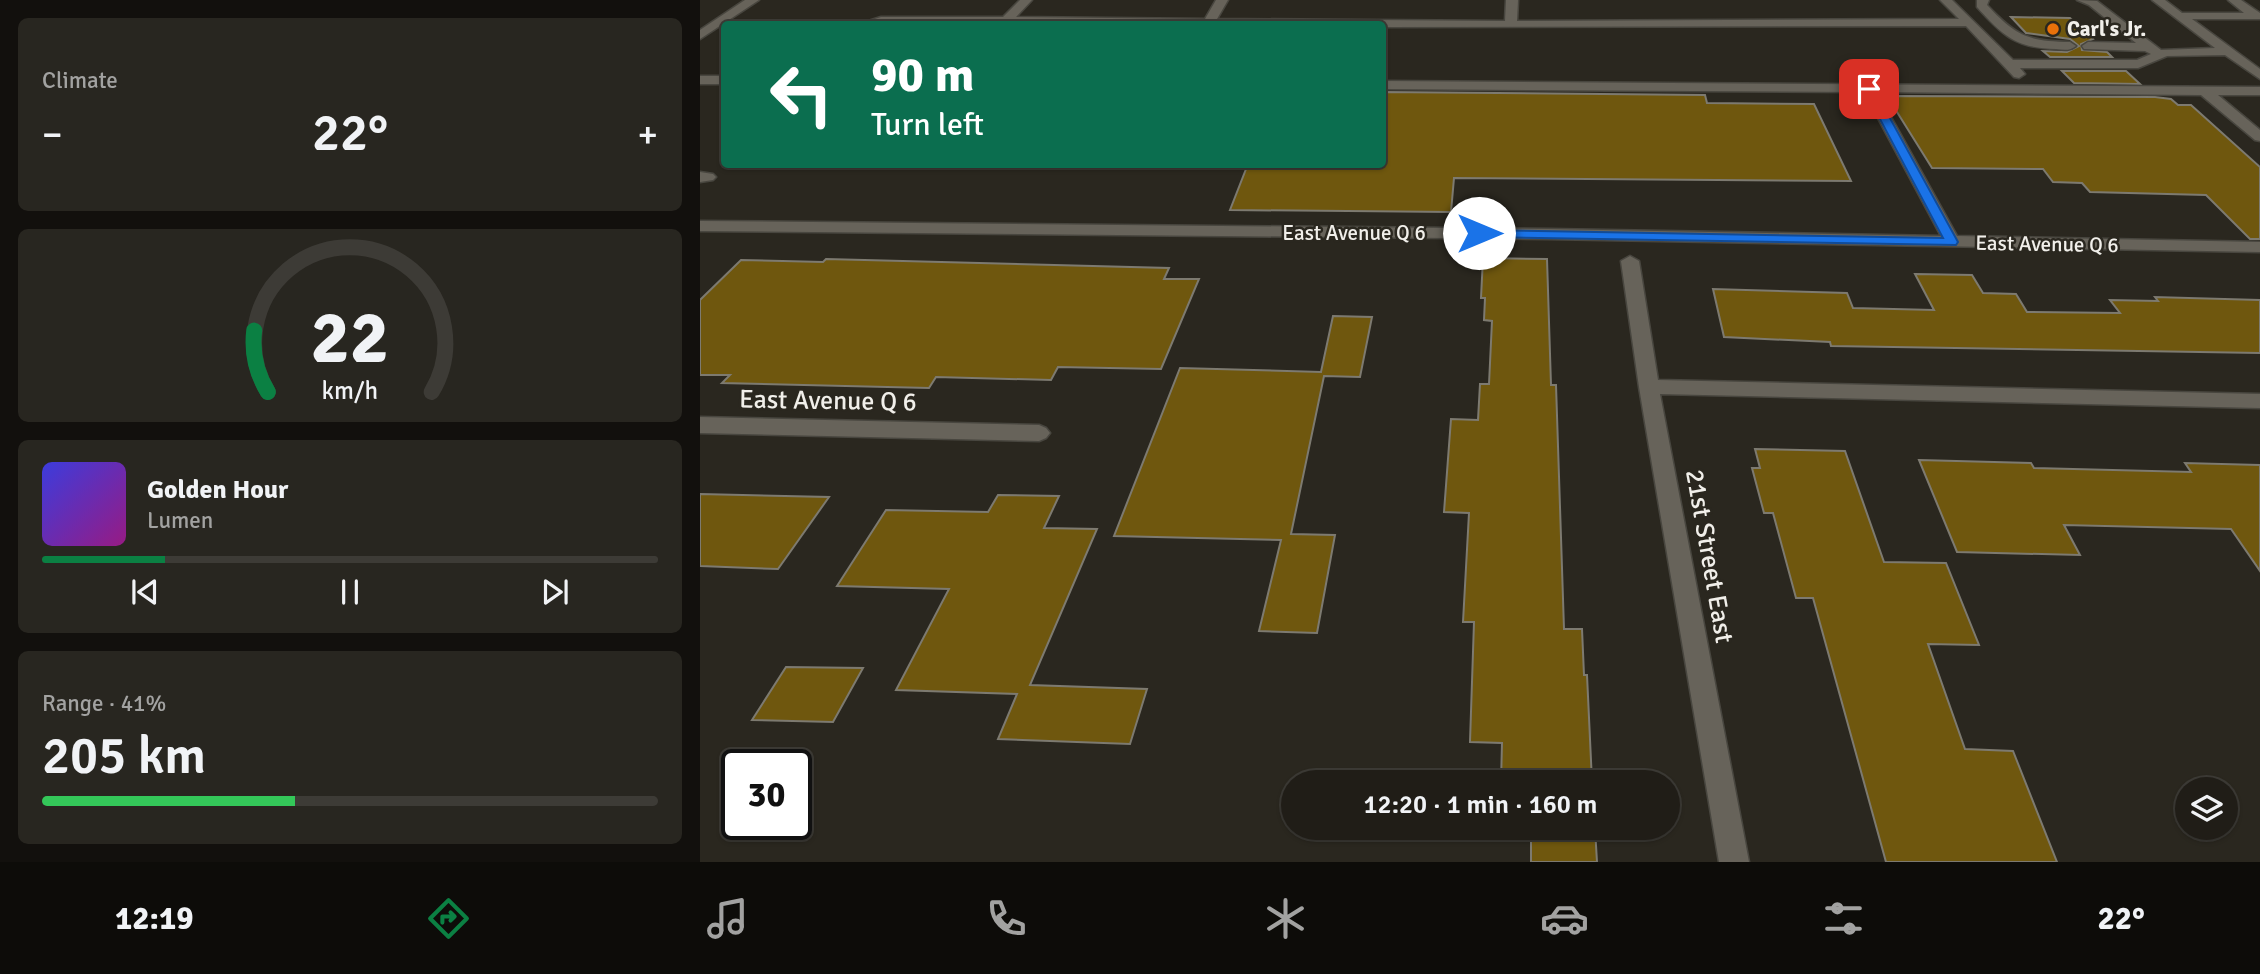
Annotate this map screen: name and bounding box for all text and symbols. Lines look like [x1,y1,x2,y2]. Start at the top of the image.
place label: Carl's Jr. [2067,16,2146,42]
marker: Carl's Jr. [2045,21,2061,37]
text: 90 m [871,45,974,105]
icon: left [756,49,847,140]
pin [1839,59,1899,119]
text: Climate [42,66,118,95]
icon: arrive [1850,70,1888,108]
text: 22° [312,101,388,165]
text: Turn left [871,105,984,144]
text: − [42,111,63,158]
text: + [637,111,658,158]
position arrow [1442,196,1516,270]
street label: East Avenue Q 6 [1282,220,1426,246]
street label: East Avenue Q 6 [1975,230,2119,258]
text: 22 [311,294,389,383]
text: km/h [322,374,378,405]
street label: East Avenue Q 6 [739,383,917,419]
street label: 21st Street East [1678,467,1740,646]
text: Golden Hour [147,474,288,506]
text: Lumen [147,506,213,535]
icon: previous [126,573,164,611]
icon: pause [331,573,369,611]
icon: next [536,573,574,611]
text: Range · 41% [42,689,166,718]
text: 205 km [42,724,206,788]
speed limit sign: 30 [721,749,812,840]
map controls [2175,777,2238,840]
button: layers [2175,777,2238,840]
text: 12:20 · 1 min · 160 m [1364,789,1597,821]
icon: directions [424,894,473,943]
icon: music [703,894,752,943]
icon: phone [982,894,1031,943]
icon: climate [1261,894,1310,943]
icon: car [1540,894,1589,943]
icon: filters [1819,894,1868,943]
text: 12:19 [115,899,194,938]
text: 22° [2098,899,2145,938]

